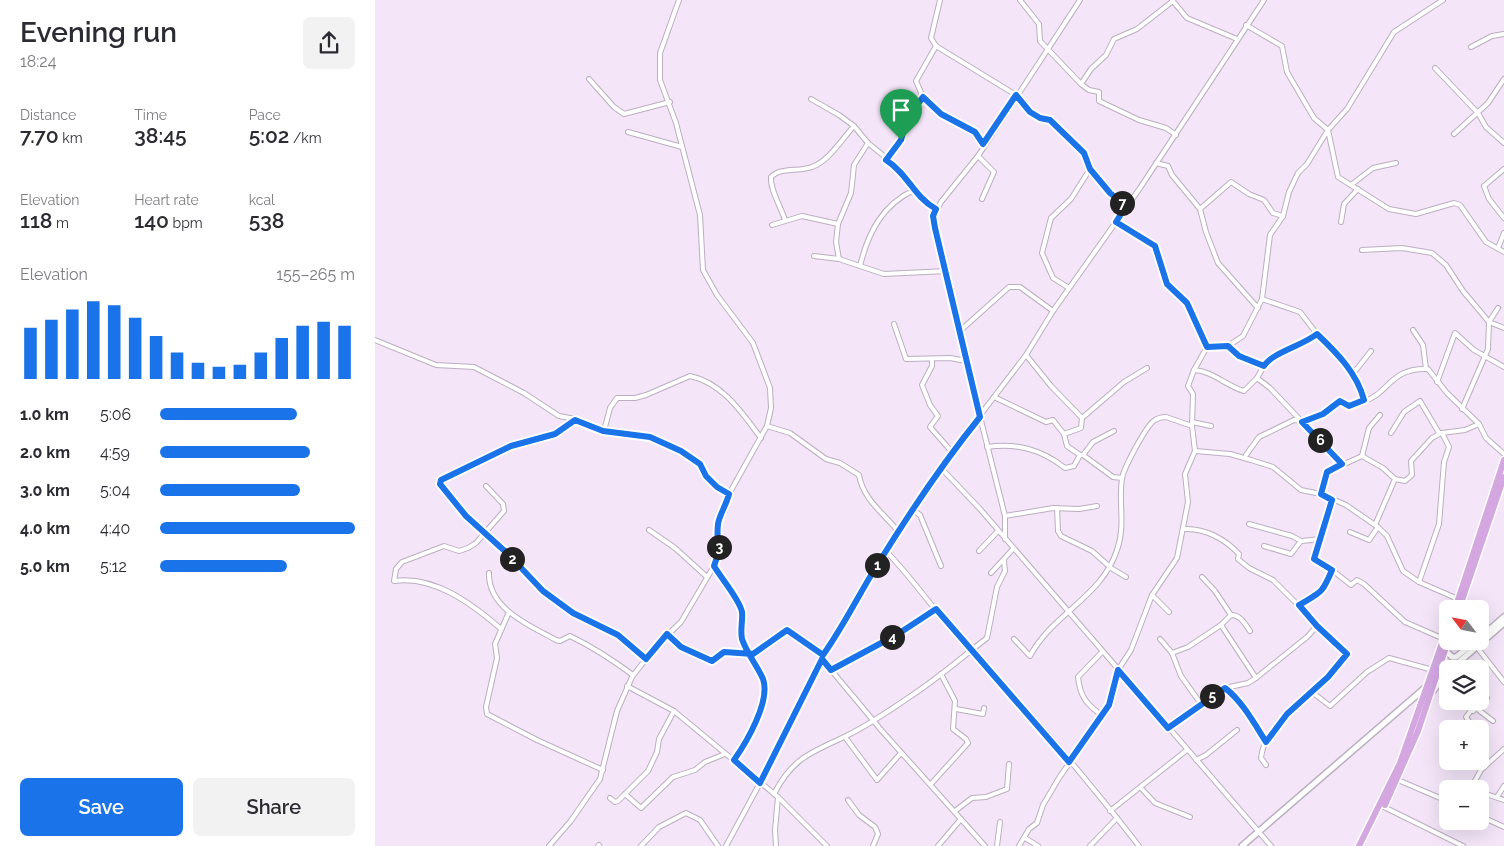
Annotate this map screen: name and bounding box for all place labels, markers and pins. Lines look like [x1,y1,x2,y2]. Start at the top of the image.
pin [880,89,922,140]
pin: 7 [1109,190,1135,216]
pin: 6 [1307,428,1333,452]
pin: 3 [707,534,731,560]
pin: 2 [499,546,525,572]
pin: 1 [865,552,889,578]
pin: 4 [879,624,905,650]
pin: 5 [1199,684,1225,708]

